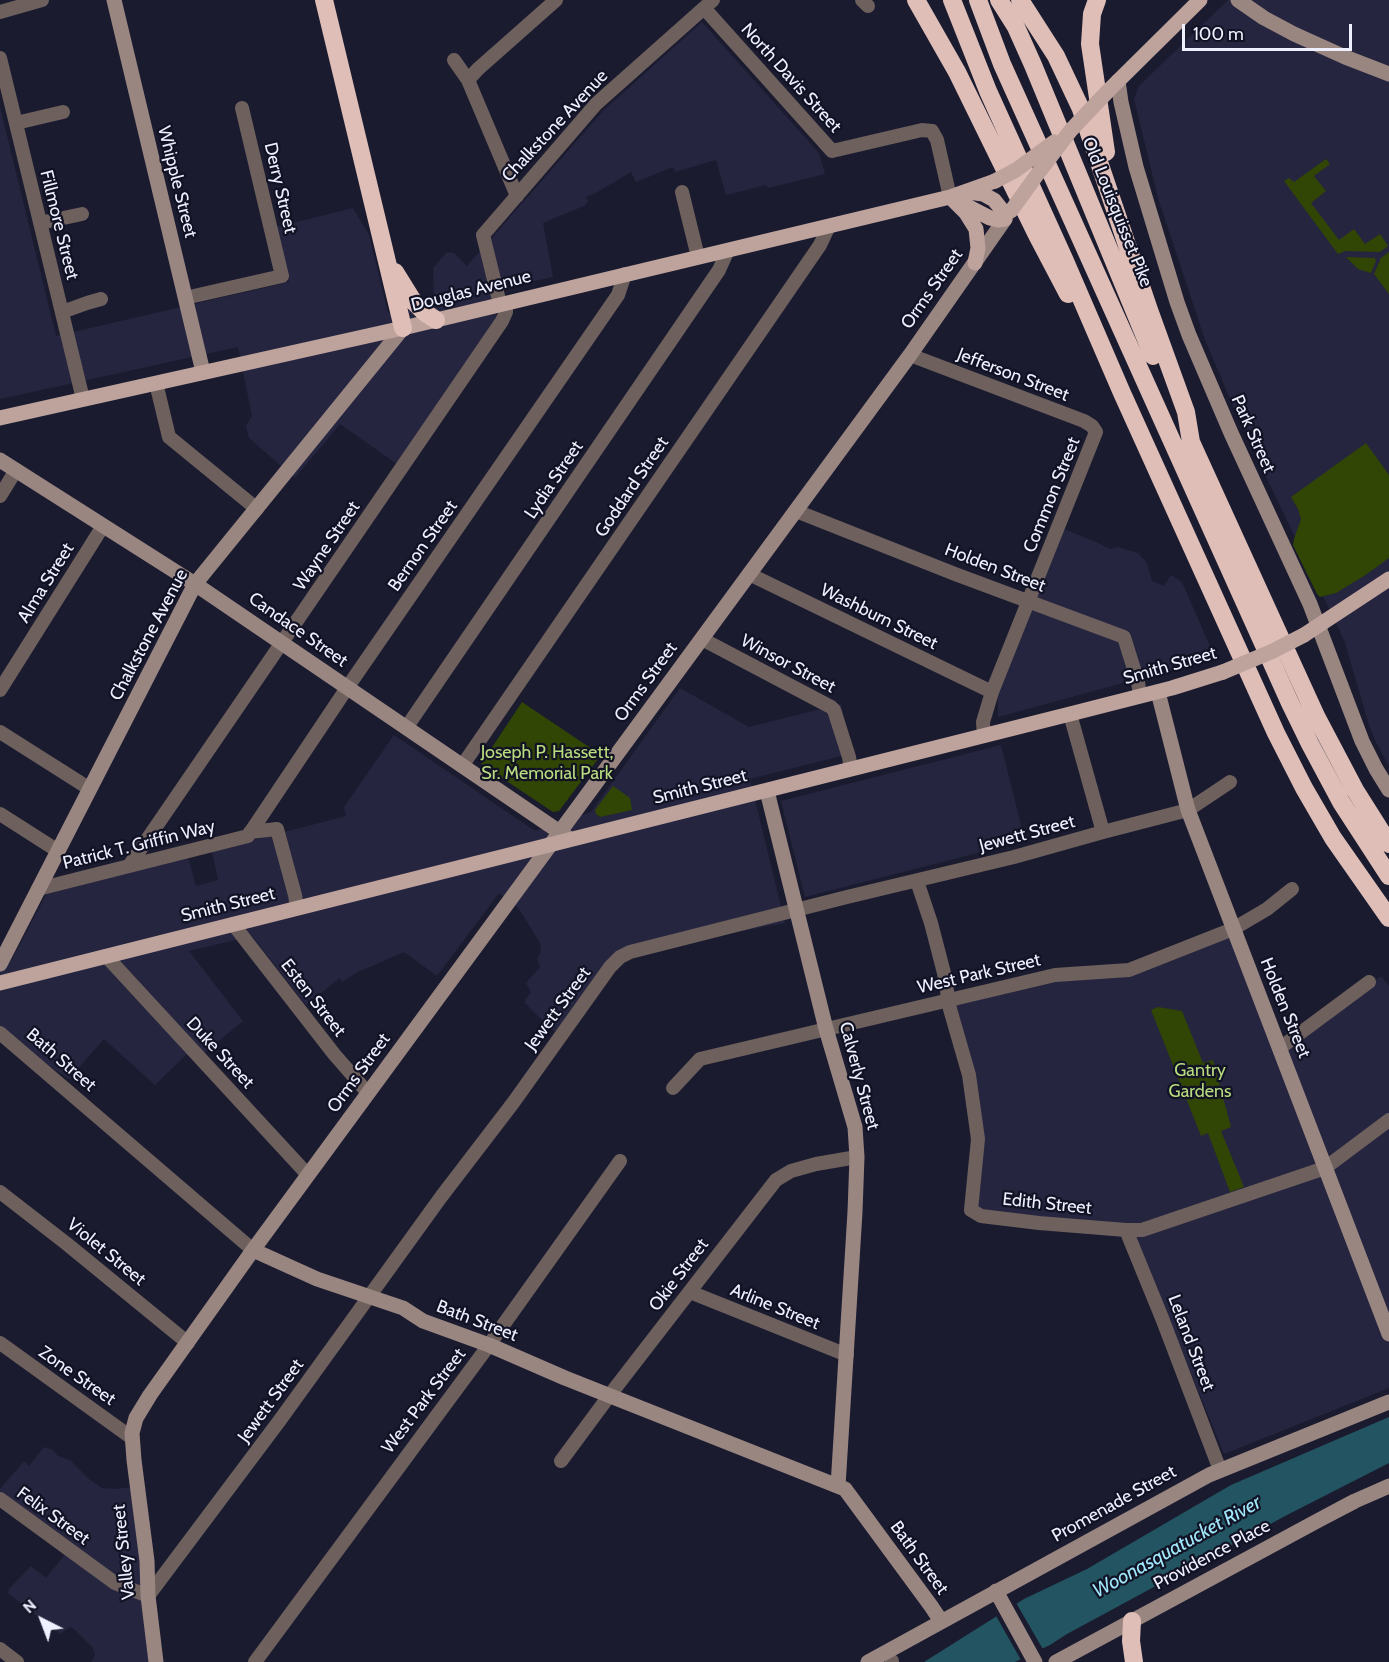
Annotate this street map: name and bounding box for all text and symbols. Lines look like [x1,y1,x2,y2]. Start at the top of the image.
scale bar [1185,12,1354,50]
street label: North Davis Street [736,19,846,137]
text: 100 m [1193,23,1244,45]
street label: Chalkstone Avenue [497,65,613,187]
street label: Whipple Street [153,124,201,240]
street label: Old Louisquisset Pike [1077,134,1157,290]
street label: Derry Street [259,140,301,236]
street label: Fillmore Street [35,168,83,282]
street label: Orms Street [896,245,968,333]
street label: Douglas Avenue [409,266,533,316]
street label: Jefferson Street [954,344,1072,406]
street label: Park Street [1226,392,1280,476]
street label: Goddard Street [591,433,673,541]
street label: Common Street [1019,434,1085,556]
street label: Lydia Street [520,437,588,523]
street label: Bernon Street [384,496,462,596]
street label: Wayne Street [289,497,365,595]
street label: Alma Street [13,539,79,627]
street label: Holden Street [942,539,1048,597]
street label: Chalkstone Avenue [105,566,193,704]
street label: Washburn Street [817,579,941,655]
street label: Candace Street [244,588,352,672]
street label: Winsor Street [737,630,839,698]
street label: Orms Street [610,638,682,726]
street label: Smith Street [1121,642,1219,690]
park label: Joseph P. Hassett, Sr. Memorial Park [481,742,613,784]
street label: Smith Street [651,765,749,809]
street label: Jewett Street [977,811,1077,857]
street label: Patrick T. Griffin Way [61,816,217,874]
street label: Smith Street [179,883,277,927]
street label: West Park Street [915,949,1043,999]
street label: Esten Street [276,955,350,1041]
street label: Holden Street [1255,955,1315,1061]
street label: Jewett Street [520,963,596,1055]
street label: Duke Street [182,1013,258,1093]
street label: Calverly Street [834,1020,884,1132]
street label: Bath Street [22,1024,100,1096]
street label: Orms Street [323,1029,395,1117]
park label: Gantry Gardens [1169,1060,1231,1102]
street label: Edith Street [1001,1189,1093,1219]
street label: Violet Street [62,1214,150,1290]
street label: Okie Street [645,1234,713,1316]
street label: Arline Street [727,1279,823,1335]
street label: Leland Street [1163,1292,1219,1394]
street label: Bath Street [433,1296,521,1346]
street label: Zone Street [34,1342,120,1410]
street label: West Park Street [378,1344,470,1458]
street label: Jewett Street [233,1355,309,1447]
street label: Promenade Street [1048,1461,1180,1547]
street label: Felix Street [12,1482,94,1550]
water label: Woonasquatucket River [1089,1491,1265,1603]
street label: Valley Street [108,1503,140,1601]
street label: Providence Place [1150,1515,1274,1595]
street label: Bath Street [885,1517,953,1599]
north arrow [12,1590,72,1650]
text: N [19,1595,40,1617]

